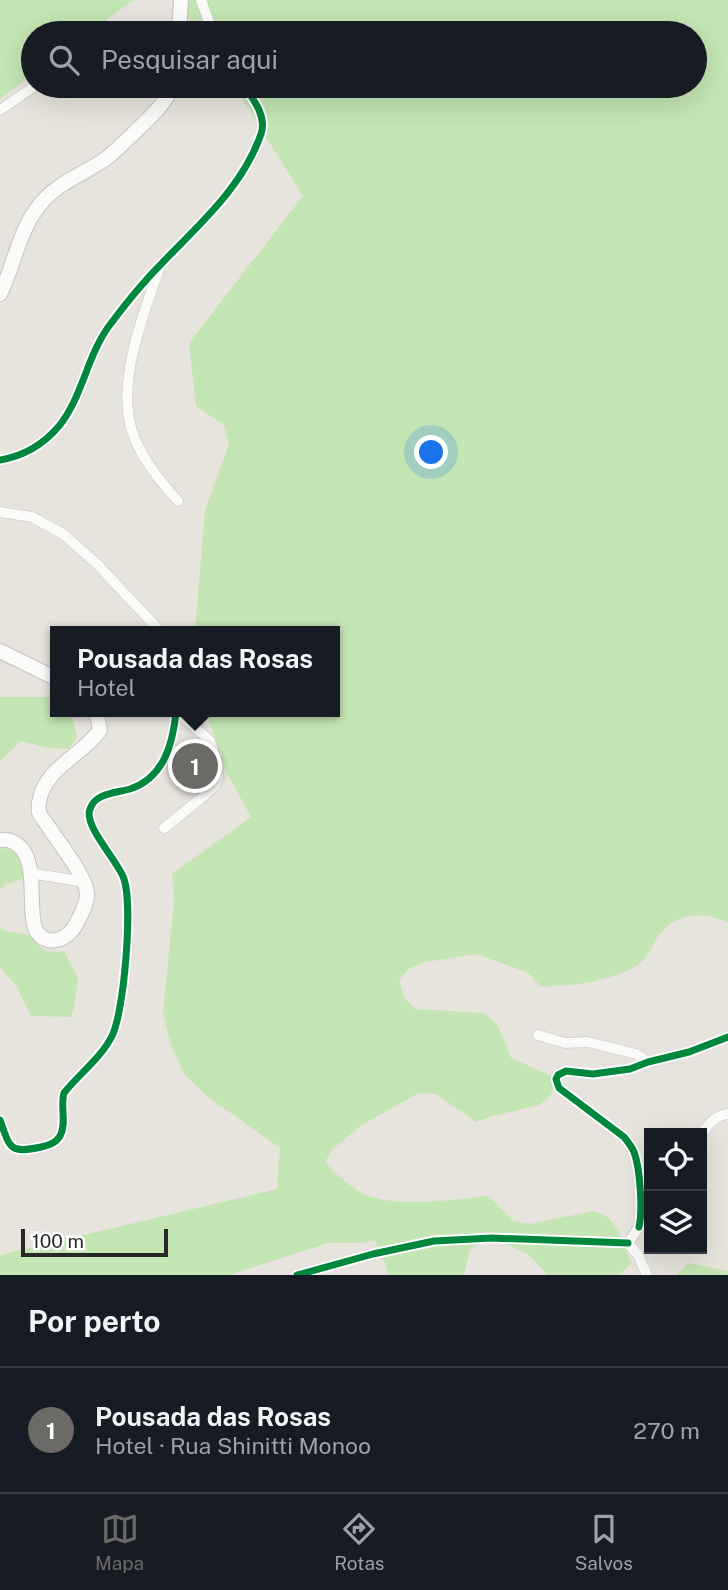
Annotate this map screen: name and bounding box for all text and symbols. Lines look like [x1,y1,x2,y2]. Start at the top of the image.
search box [21,21,707,98]
icon: search [45,41,83,79]
text: Pesquisar aqui [101,44,278,75]
your location [414,435,448,469]
popup [50,626,340,717]
text: Pousada das Rosas [77,643,313,674]
text: Hotel [77,674,136,701]
pin: 1 [172,740,218,792]
map controls [644,1128,707,1254]
button: locate [644,1128,707,1191]
button: layers [644,1191,707,1254]
scale bar [21,1226,168,1258]
text: 100 m [32,1230,84,1252]
text: Por perto [28,1303,160,1339]
text: Pousada das Rosas [95,1401,331,1432]
text: 1 [46,1417,56,1444]
text: 270 m [633,1417,700,1444]
text: Hotel · Rua Shinitti Monoo [95,1432,371,1459]
tab: Mapa [95,1510,144,1574]
tab: Rotas [334,1510,384,1574]
tab: Salvos [575,1510,633,1574]

